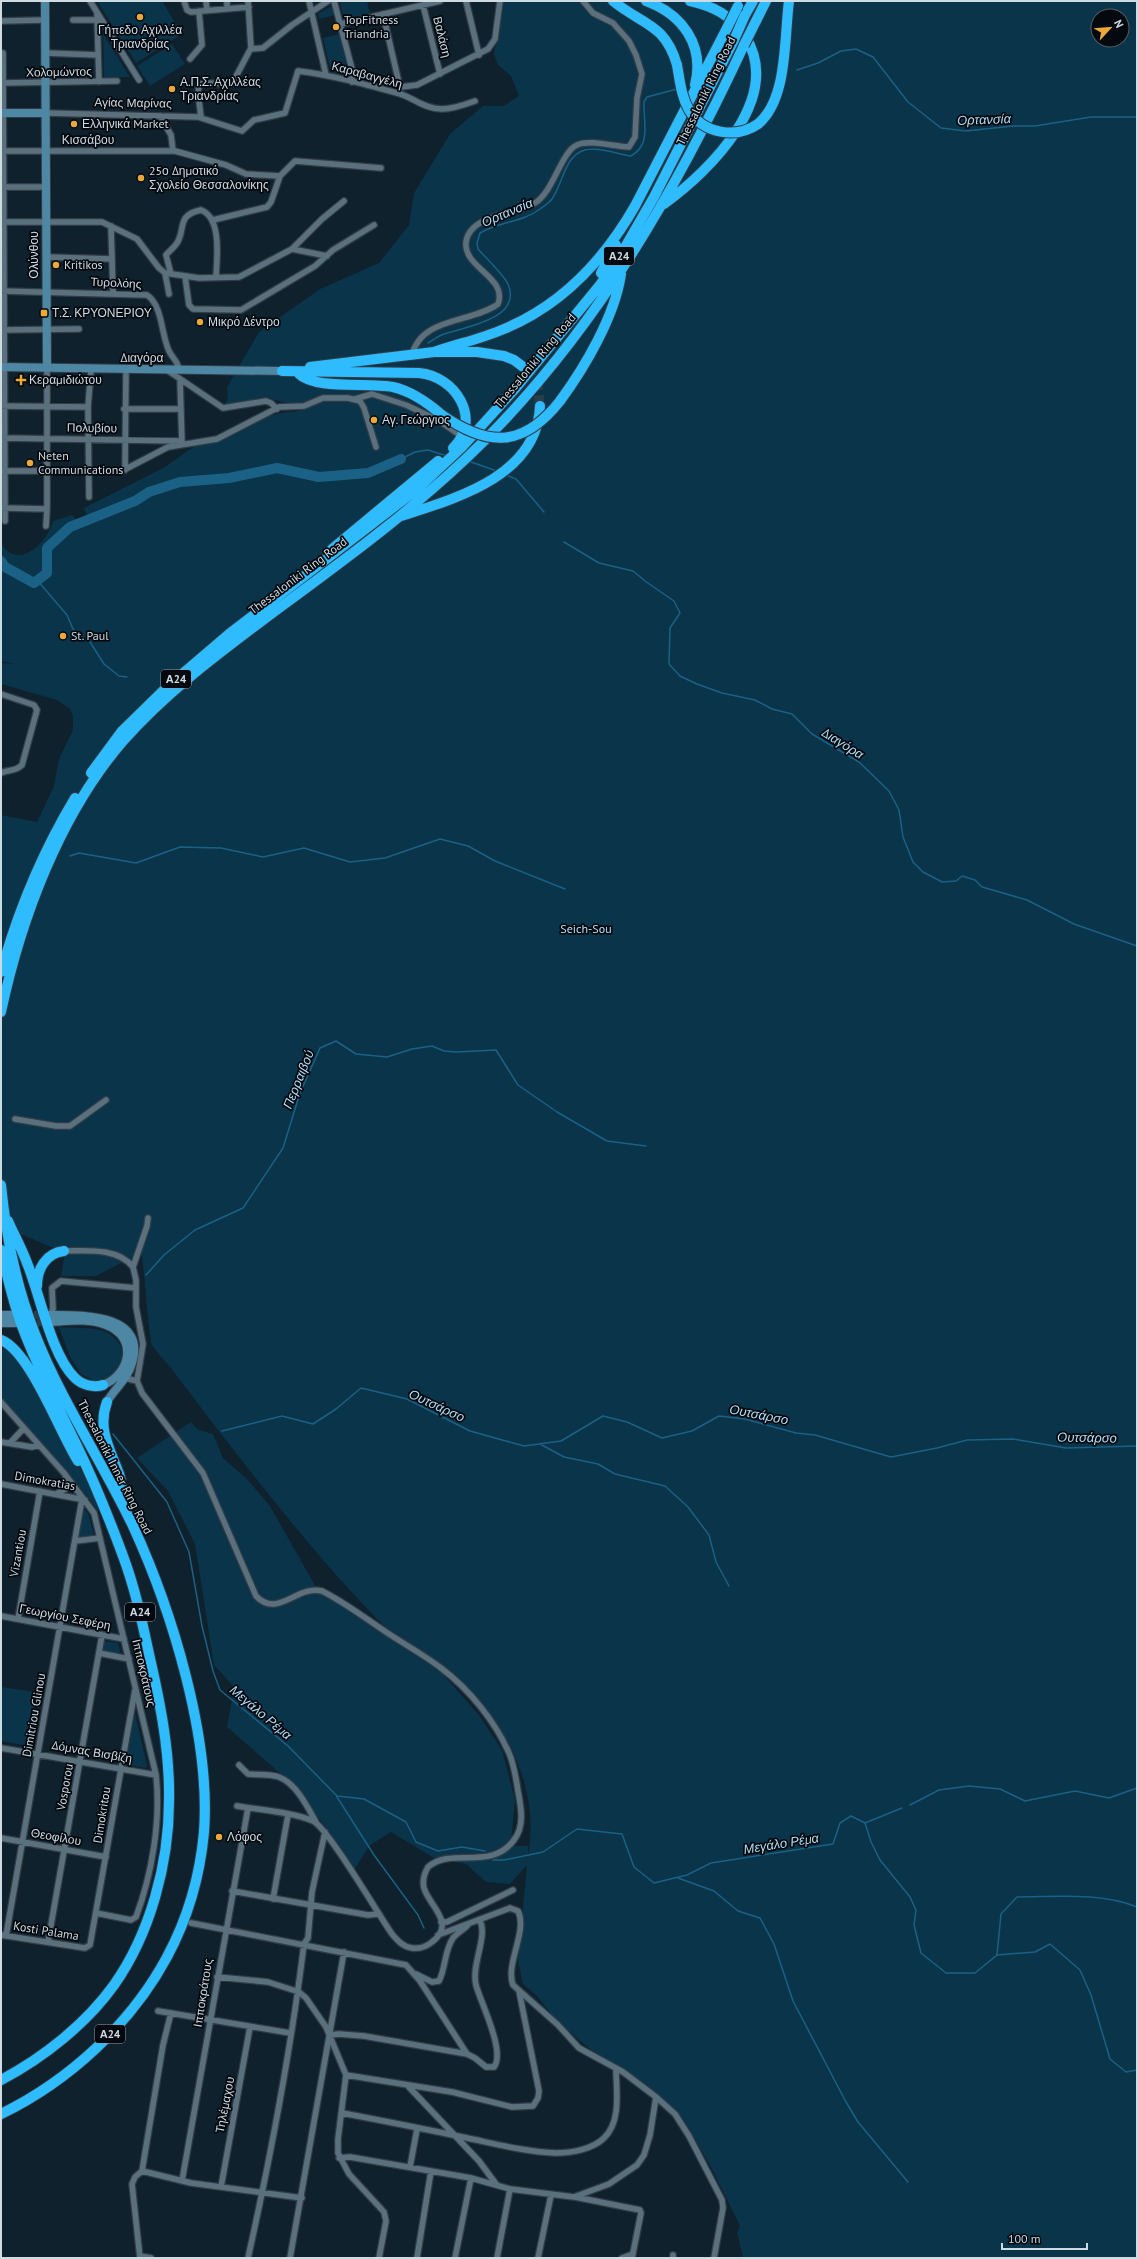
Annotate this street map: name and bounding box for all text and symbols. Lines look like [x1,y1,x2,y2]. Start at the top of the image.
north arrow [1090,8,1130,48]
marker: Γήπεδο Αχιλλέα Τριανδρίας [135,12,145,22]
place label: TopFitness Triandria [344,12,398,41]
street label: Βαλάση [430,15,455,59]
text: N [1111,17,1127,30]
place label: Γήπεδο Αχιλλέα Τριανδρίας [98,22,182,51]
marker: TopFitness Triandria [331,22,341,32]
street label: Thessaloniki Ring Road [673,34,738,148]
street label: Καραβαγγέλη [330,58,404,91]
street label: Χολομώντος [26,63,92,80]
place label: Α.Π.Σ. Αχιλλέας Τριανδρίας [180,74,261,103]
marker: Α.Π.Σ. Αχιλλέας Τριανδρίας [167,84,177,94]
street label: Αγίας Μαρίνας [94,94,172,111]
water label: Ορτανσία [957,110,1012,129]
place label: Ελληνικά Market [82,116,169,131]
marker: Ελληνικά Market [69,119,79,129]
street label: Κισσάβου [62,132,114,147]
place label: 25ο Δημοτικό Σχολείο Θεσσαλονίκης [149,163,269,192]
marker: 25ο Δημοτικό Σχολείο Θεσσαλονίκης [136,173,146,183]
water label: Ορτανσία [479,194,536,231]
street label: Ολύνθου [26,231,41,279]
road number: Α24 [604,247,634,265]
place label: Kritikos [64,257,103,272]
marker: Kritikos [51,260,61,270]
street label: Τυρολόης [90,274,142,291]
place label: Τ.Σ. ΚΡΥΟΝΕΡΙΟΥ [52,305,152,320]
marker: Τ.Σ. ΚΡΥΟΝΕΡΙΟΥ [39,308,49,318]
street label: Thessaloniki Ring Road [491,310,579,411]
place label: Μικρό Δέντρο [208,314,280,329]
marker: Μικρό Δέντρο [195,317,205,327]
street label: Διαγόρα [121,350,163,365]
place label: Κεραμιδιώτου [29,372,102,387]
marker: Κεραμιδιώτου [16,375,26,385]
place label: Αγ. Γεώργιος [382,412,450,427]
marker: Αγ. Γεώργιος [369,415,379,425]
street label: Πολυβίου [67,420,117,435]
place label: Neten Communications [38,448,123,477]
marker: Neten Communications [25,458,35,468]
street label: Thessaloniki Ring Road [246,534,350,617]
place label: St. Paul [71,628,109,643]
marker: St. Paul [58,631,68,641]
road number: Α24 [161,670,191,688]
water label: Διαγόρα [819,724,867,763]
park label: Seich-Sou [560,921,612,936]
water label: Περραιβού [279,1047,318,1111]
water label: Ουτσάρσο [406,1385,467,1426]
street label: Thessaloniki Inner Ring Road [75,1397,156,1537]
water label: Ουτσάρσο [728,1400,790,1429]
water label: Ουτσάρσο [1057,1428,1117,1447]
street label: Dimokratias [14,1468,77,1493]
street label: Vizantiou [6,1528,29,1579]
street label: Γεωργίου Σεφέρη [18,1600,112,1633]
road number: Α24 [125,1603,155,1621]
street label: Ιπποκράτους [129,1637,160,1709]
street label: Dimitriou Glinou [19,1672,48,1758]
water label: Μεγάλο Ρέμα [226,1681,296,1744]
street label: Δόμνας Βισβίζη [51,1737,133,1766]
street label: Vosporou [53,1762,76,1813]
street label: Dimokritou [90,1786,113,1844]
street label: Θεοφίλου [30,1825,82,1848]
place label: Λόφος [227,1829,262,1844]
water label: Μεγάλο Ρέμα [742,1829,821,1858]
marker: Λόφος [214,1832,224,1842]
street label: Kosti Palama [12,1918,80,1943]
street label: Ιπποκράτους [190,1957,215,2028]
road number: Α24 [95,2025,125,2043]
street label: Τηλέμαχου [212,2075,237,2134]
scale bar [1002,2225,1087,2251]
text: 100 m [1008,2231,1041,2246]

